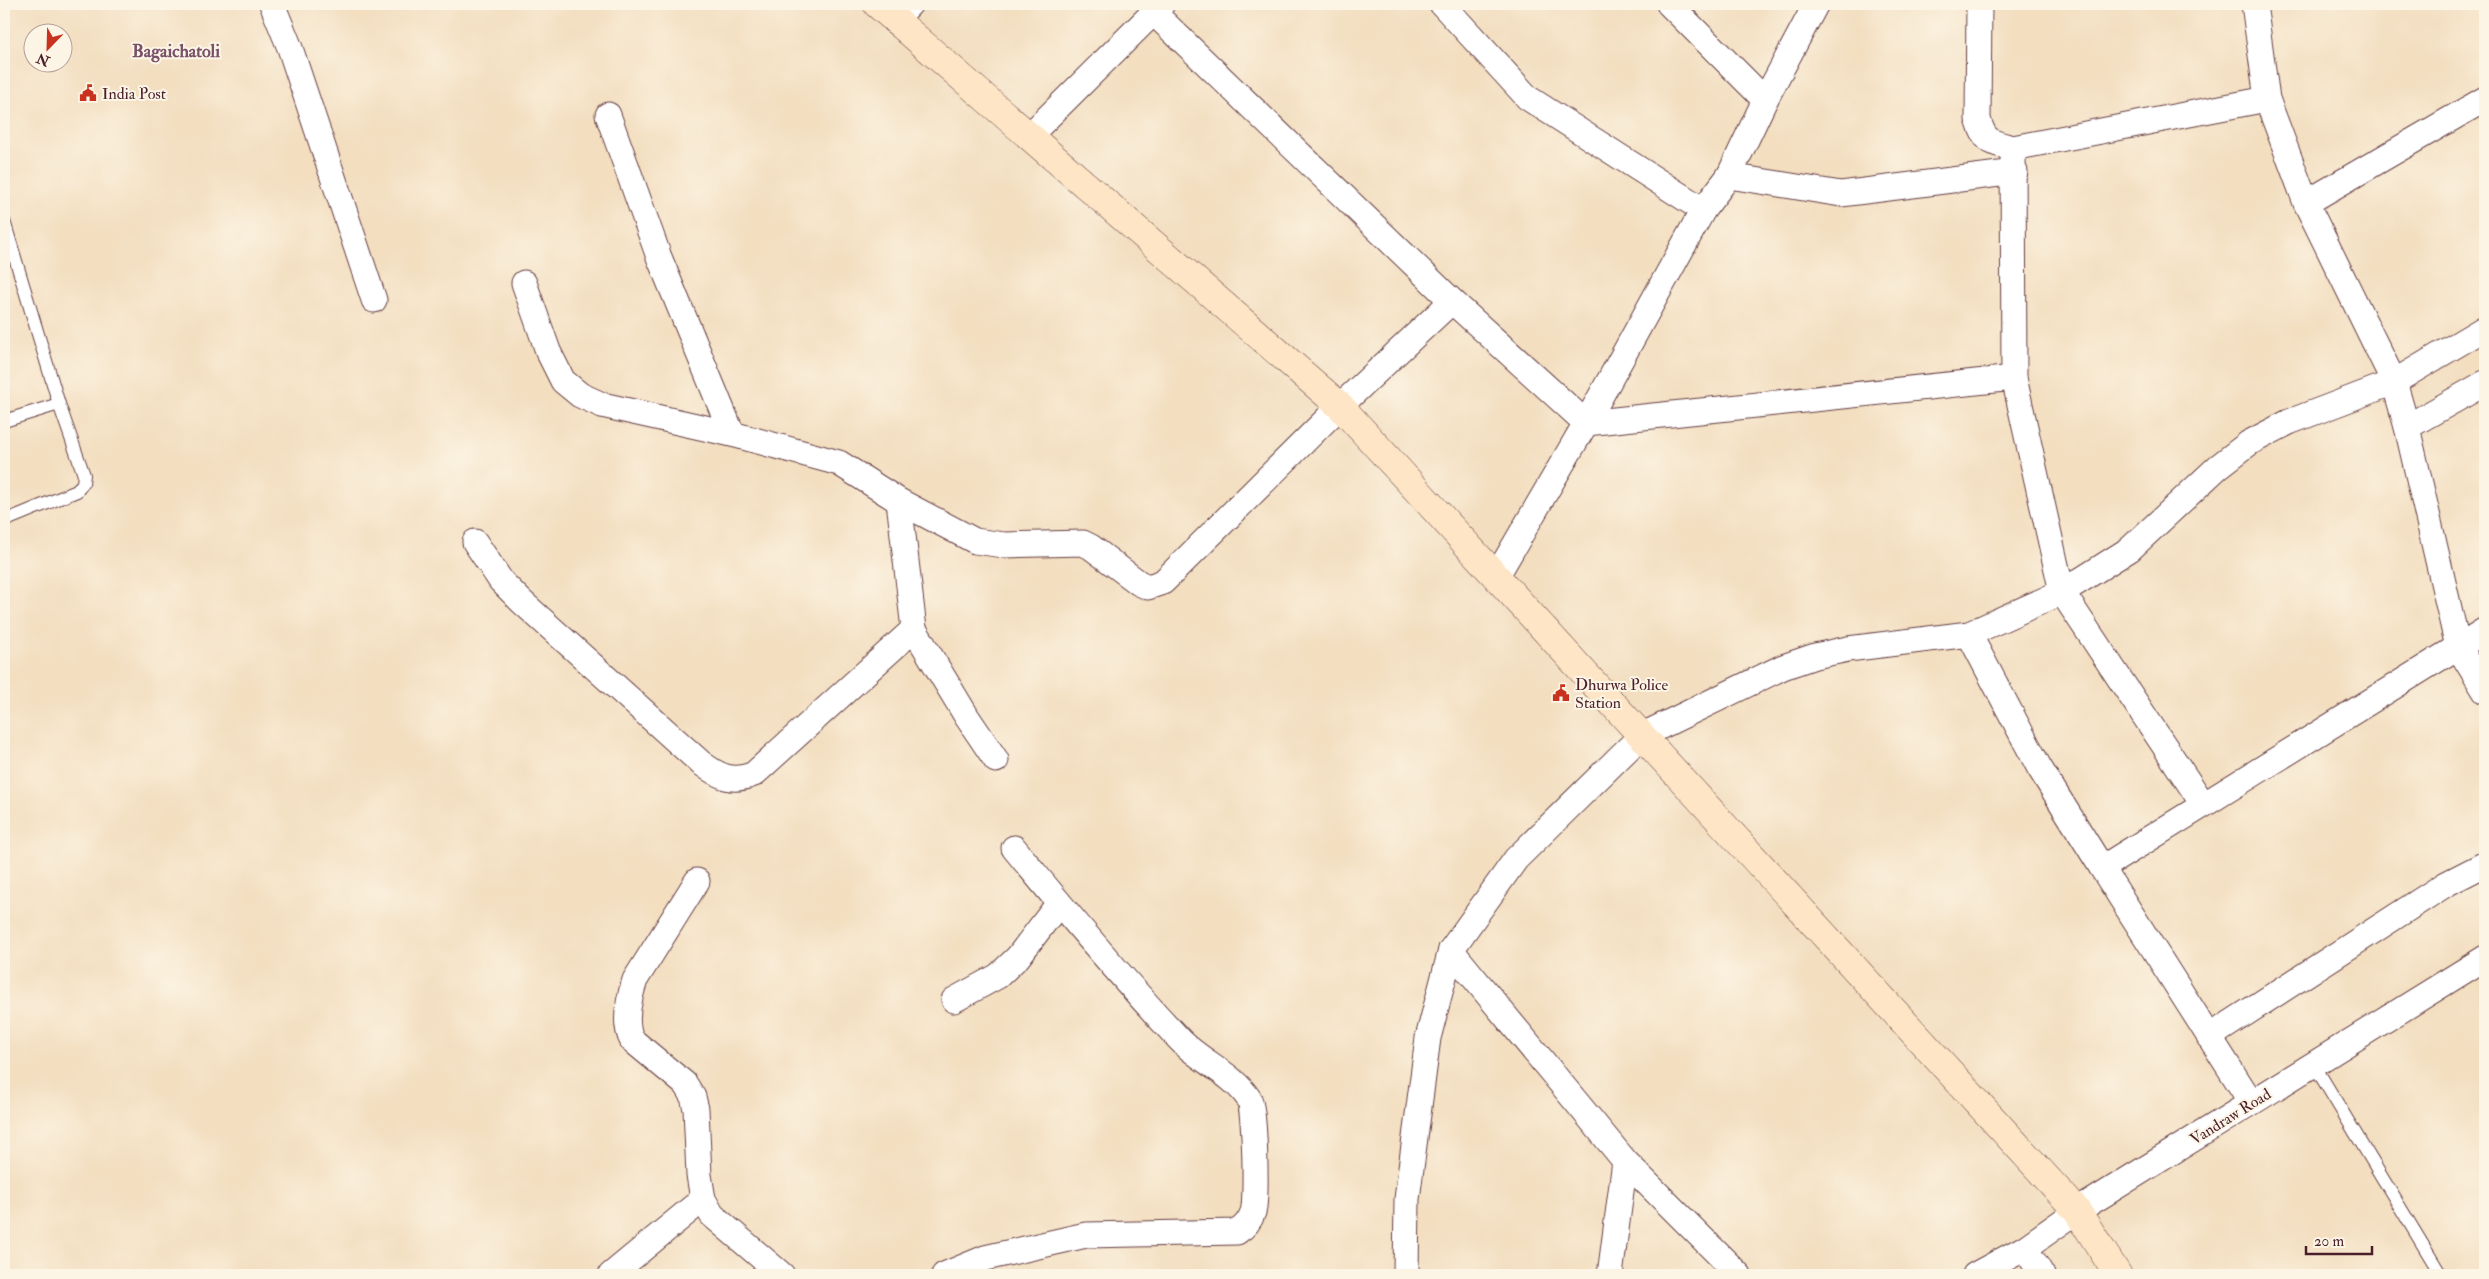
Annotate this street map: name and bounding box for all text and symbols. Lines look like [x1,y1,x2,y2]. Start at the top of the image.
north arrow [22,22,72,72]
district label: Bagaichatoli [132,40,220,63]
text: N [34,49,53,70]
public building icon: India Post [78,83,98,103]
place label: India Post [102,84,166,104]
place label: Dhurwa Police Station [1575,675,1668,713]
public building icon: Dhurwa Police Station [1551,683,1571,703]
street label: Vandraw Road [2186,1084,2275,1150]
scale bar [2306,1224,2373,1256]
text: 20 m [2314,1232,2344,1251]

